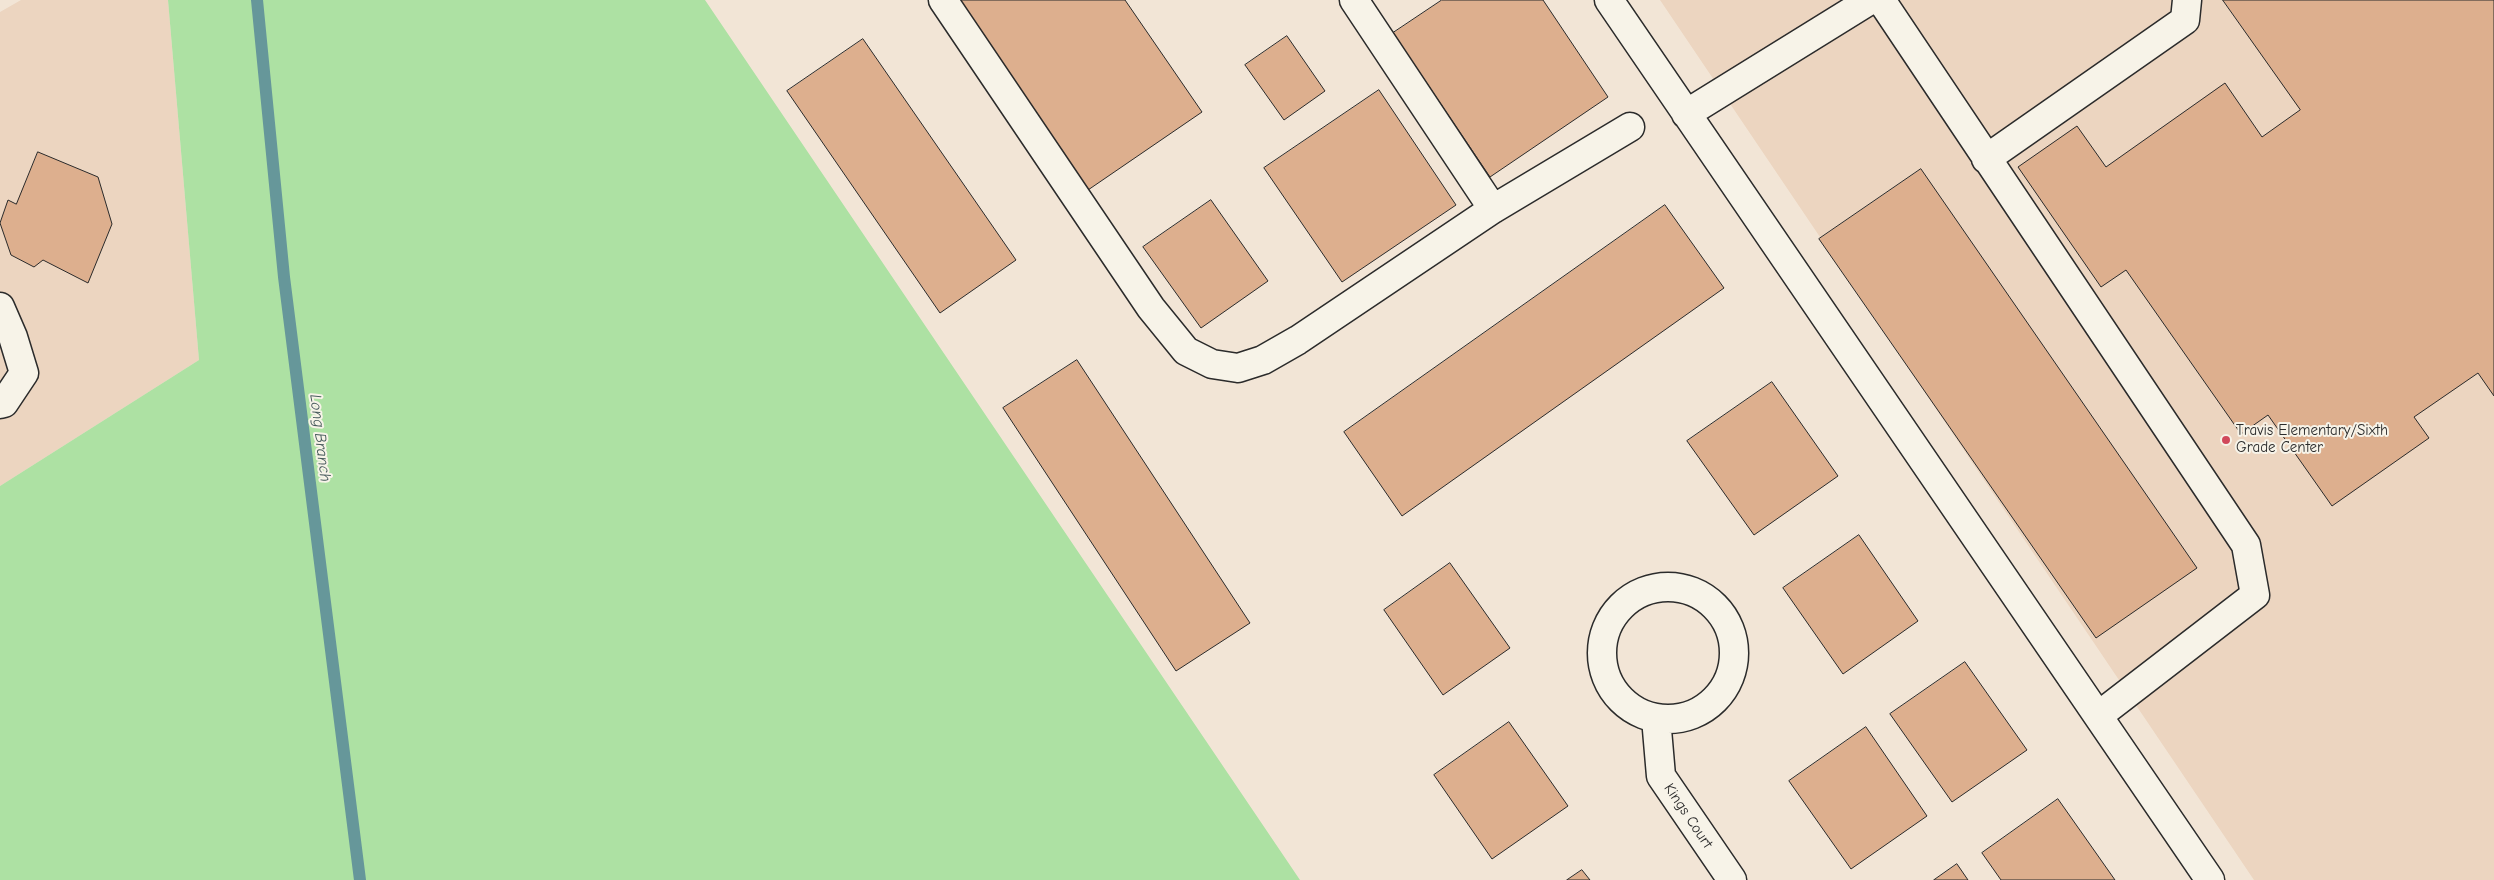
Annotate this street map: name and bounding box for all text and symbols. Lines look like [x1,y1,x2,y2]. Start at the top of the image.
water label: Long Branch [305,393,335,483]
place label: Travis Elementary/Sixth Grade Center [2236,422,2388,457]
marker: Travis Elementary/Sixth Grade Center [2220,434,2232,446]
street label: Kings Court [1660,780,1716,852]

